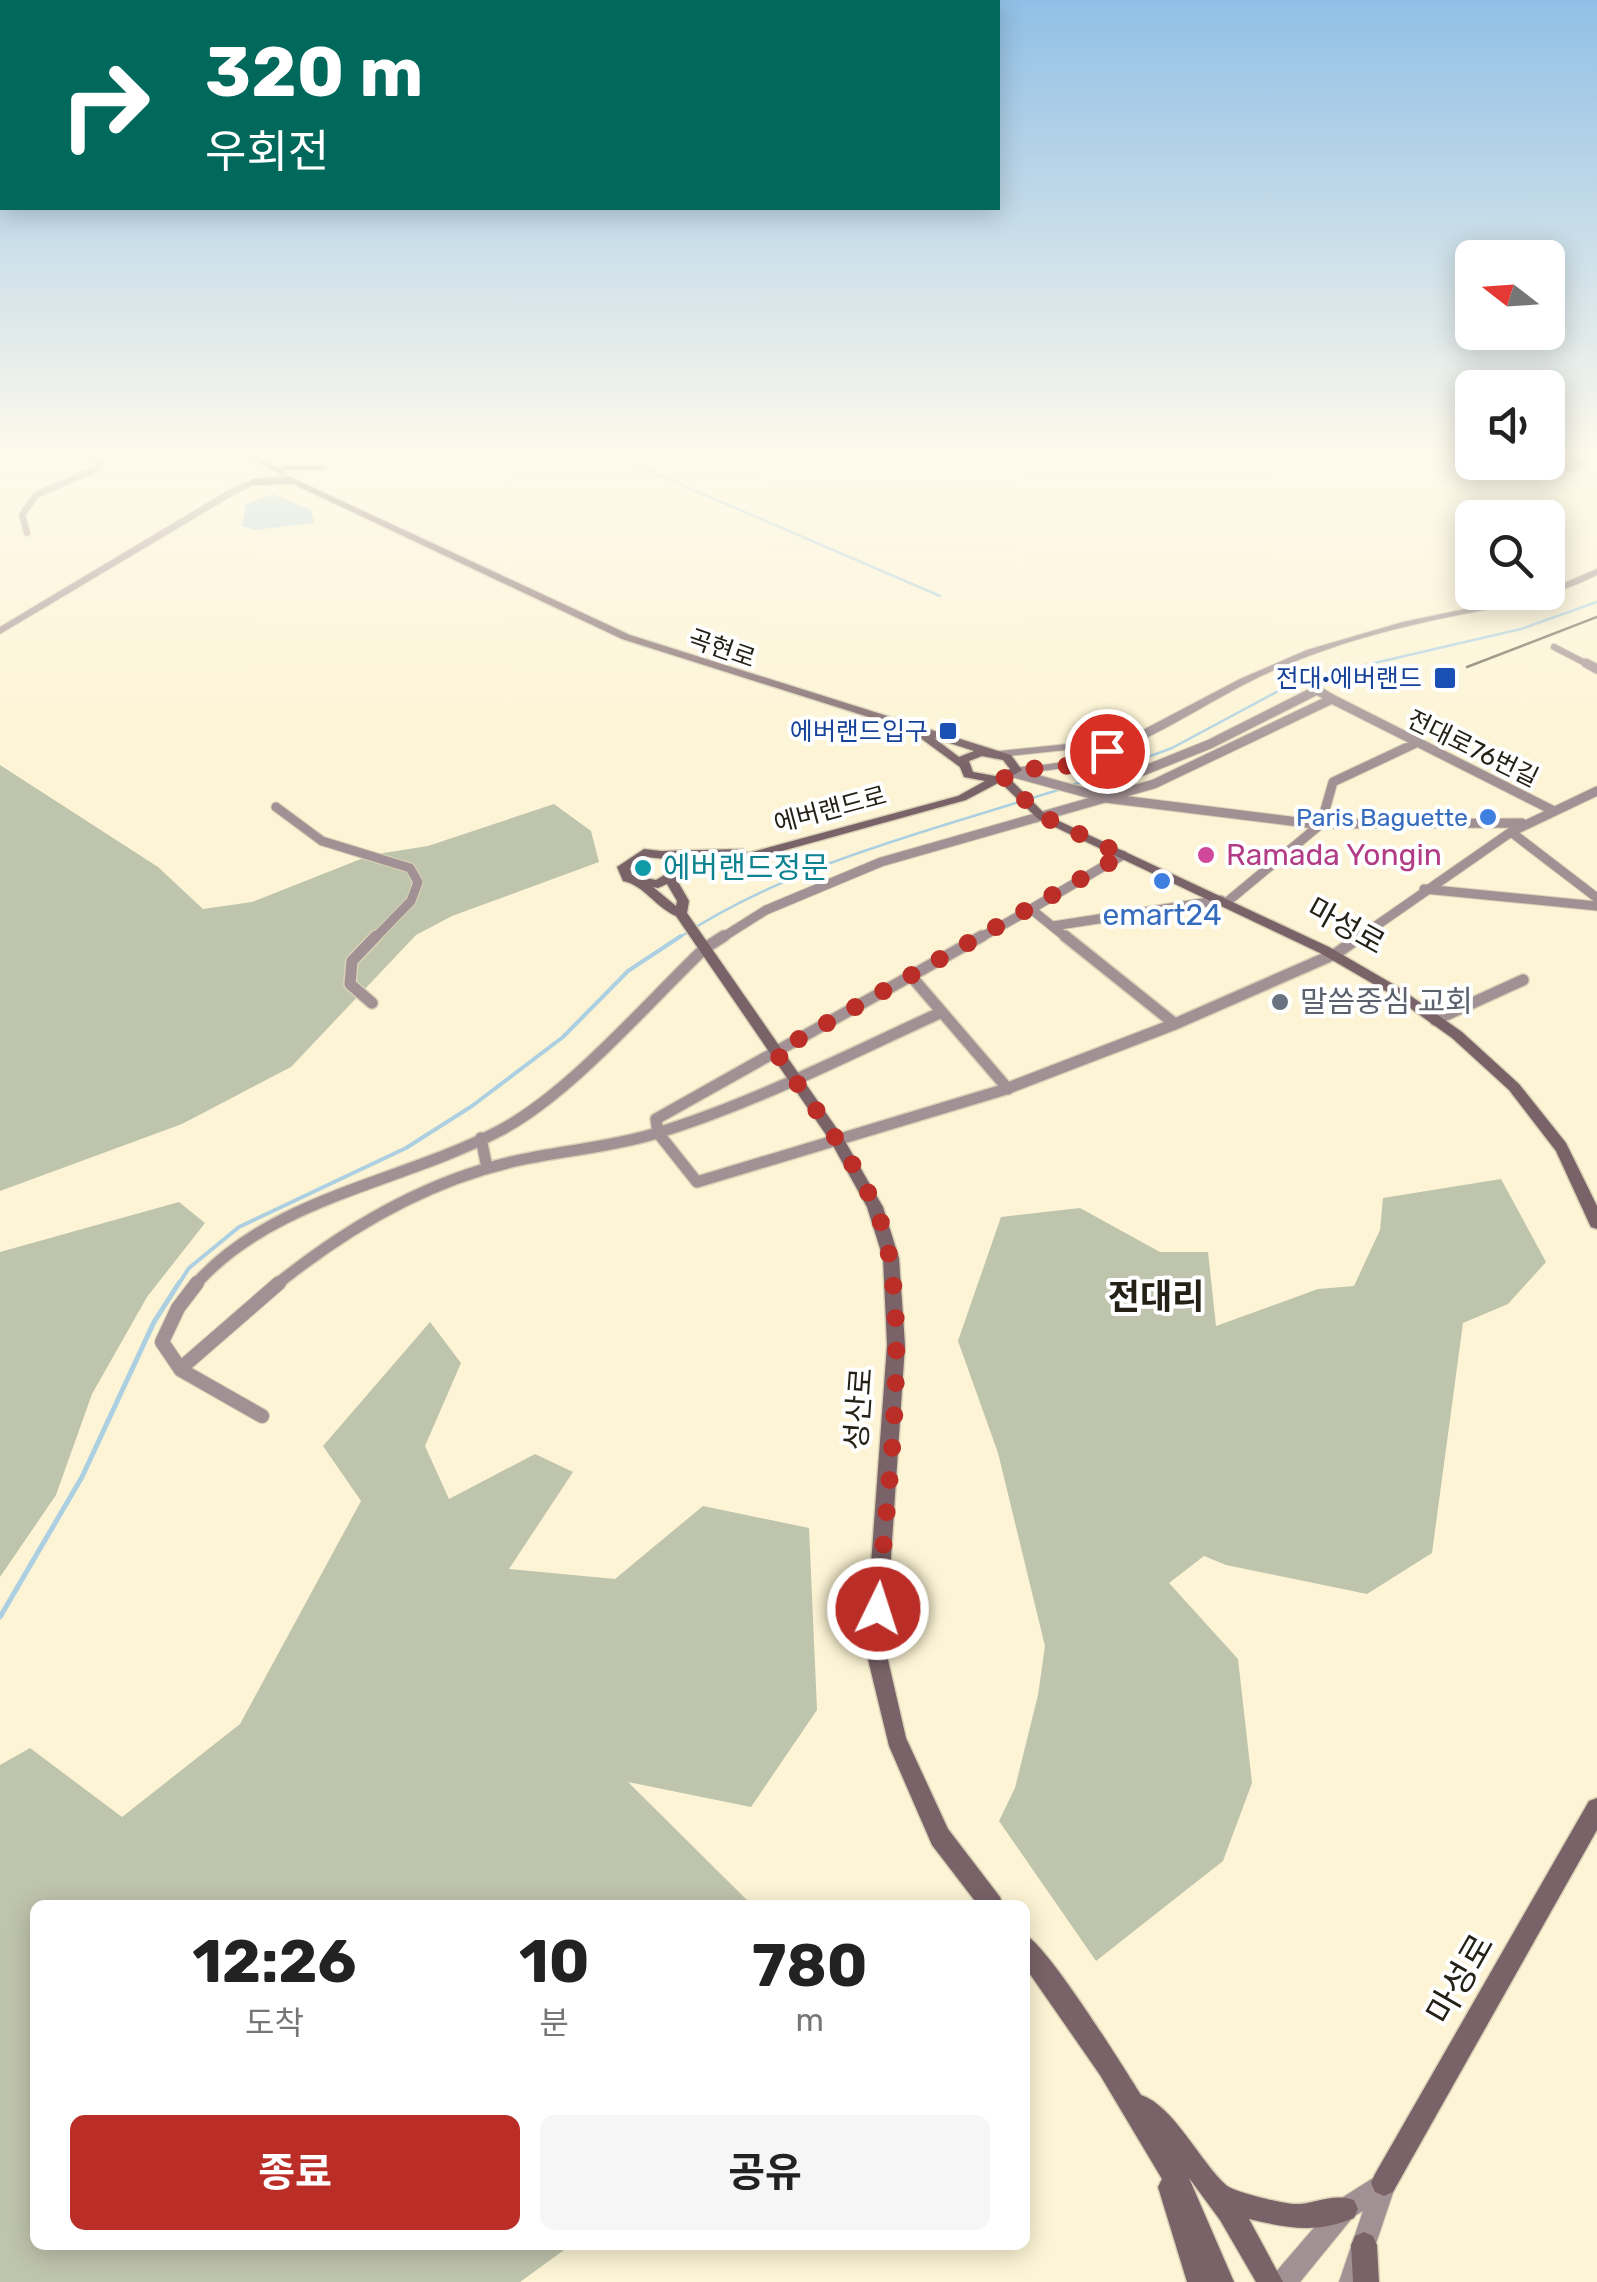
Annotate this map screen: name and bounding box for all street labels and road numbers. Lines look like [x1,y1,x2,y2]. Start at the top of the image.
street label: 곡현로 [684,624,759,673]
street label: 전대로76번길 [1403,704,1543,793]
street label: 에버랜드로 [771,781,889,838]
street label: 마성로 [1301,890,1391,962]
street label: 성산로 [838,1366,880,1452]
street label: 마성로 [1418,1927,1502,2031]

